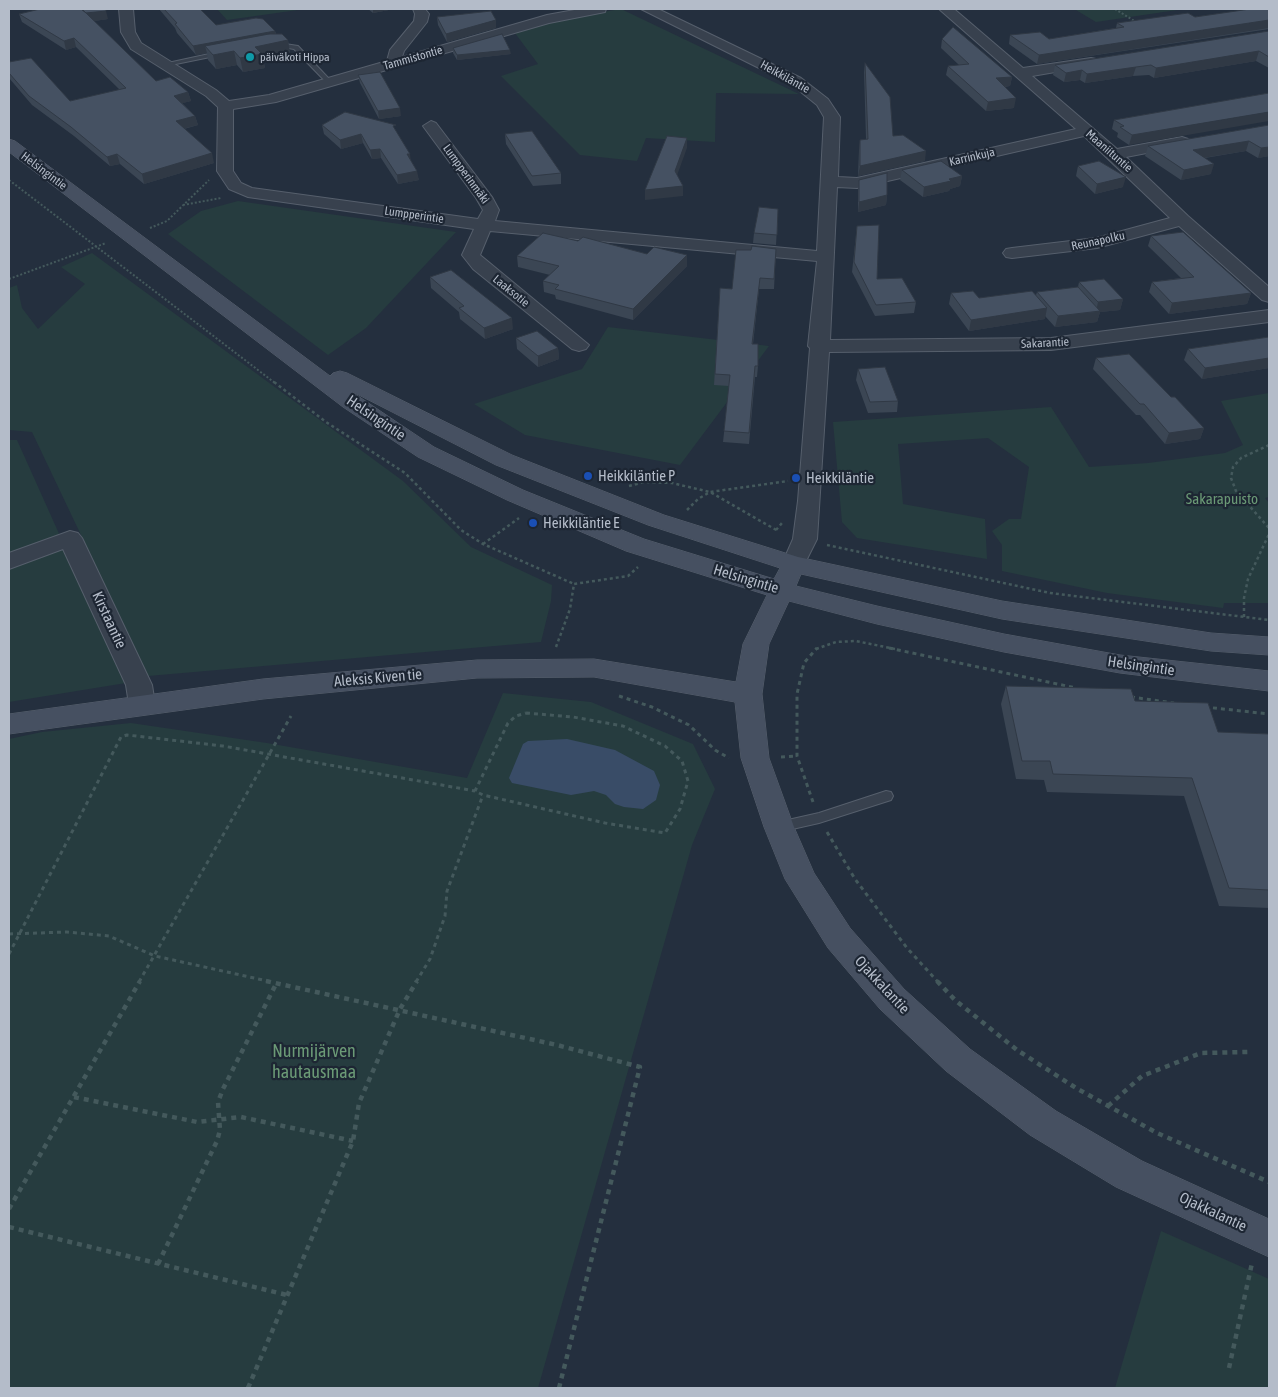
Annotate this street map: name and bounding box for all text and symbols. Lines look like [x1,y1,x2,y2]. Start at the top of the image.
street label: Tammistontie [382,43,444,73]
place label: päiväkoti Hippa [260,50,330,64]
marker: päiväkoti Hippa [244,51,256,63]
street label: Heikkiläntie [758,58,812,96]
street label: Maaniituntie [1083,127,1135,175]
street label: Lumpperinmäki [440,141,492,207]
street label: Karrinkuja [948,145,996,169]
street label: Helsingintie [18,149,70,193]
street label: Lumpperintie [383,204,445,226]
street label: Reunapolku [1070,228,1126,254]
street label: Laaksotie [490,272,532,310]
street label: Sakarantie [1021,335,1069,351]
street label: Helsingintie [343,392,409,444]
place label: Heikkiläntie P [598,467,675,485]
place label: Heikkiläntie [806,469,874,487]
marker: Heikkiläntie P [582,470,594,482]
marker: Heikkiläntie [790,472,802,484]
park label: Sakarapuisto [1186,490,1258,508]
place label: Heikkiläntie E [543,514,619,532]
marker: Heikkiläntie E [527,517,539,529]
street label: Helsingintie [711,561,781,597]
street label: Kirstaantie [88,589,130,651]
street label: Helsingintie [1106,652,1176,680]
street label: Aleksis Kiven tie [333,665,423,691]
street label: Ojakkalantie [851,952,913,1018]
park label: Nurmijärven hautausmaa [272,1040,356,1082]
street label: Ojakkalantie [1176,1189,1250,1235]

